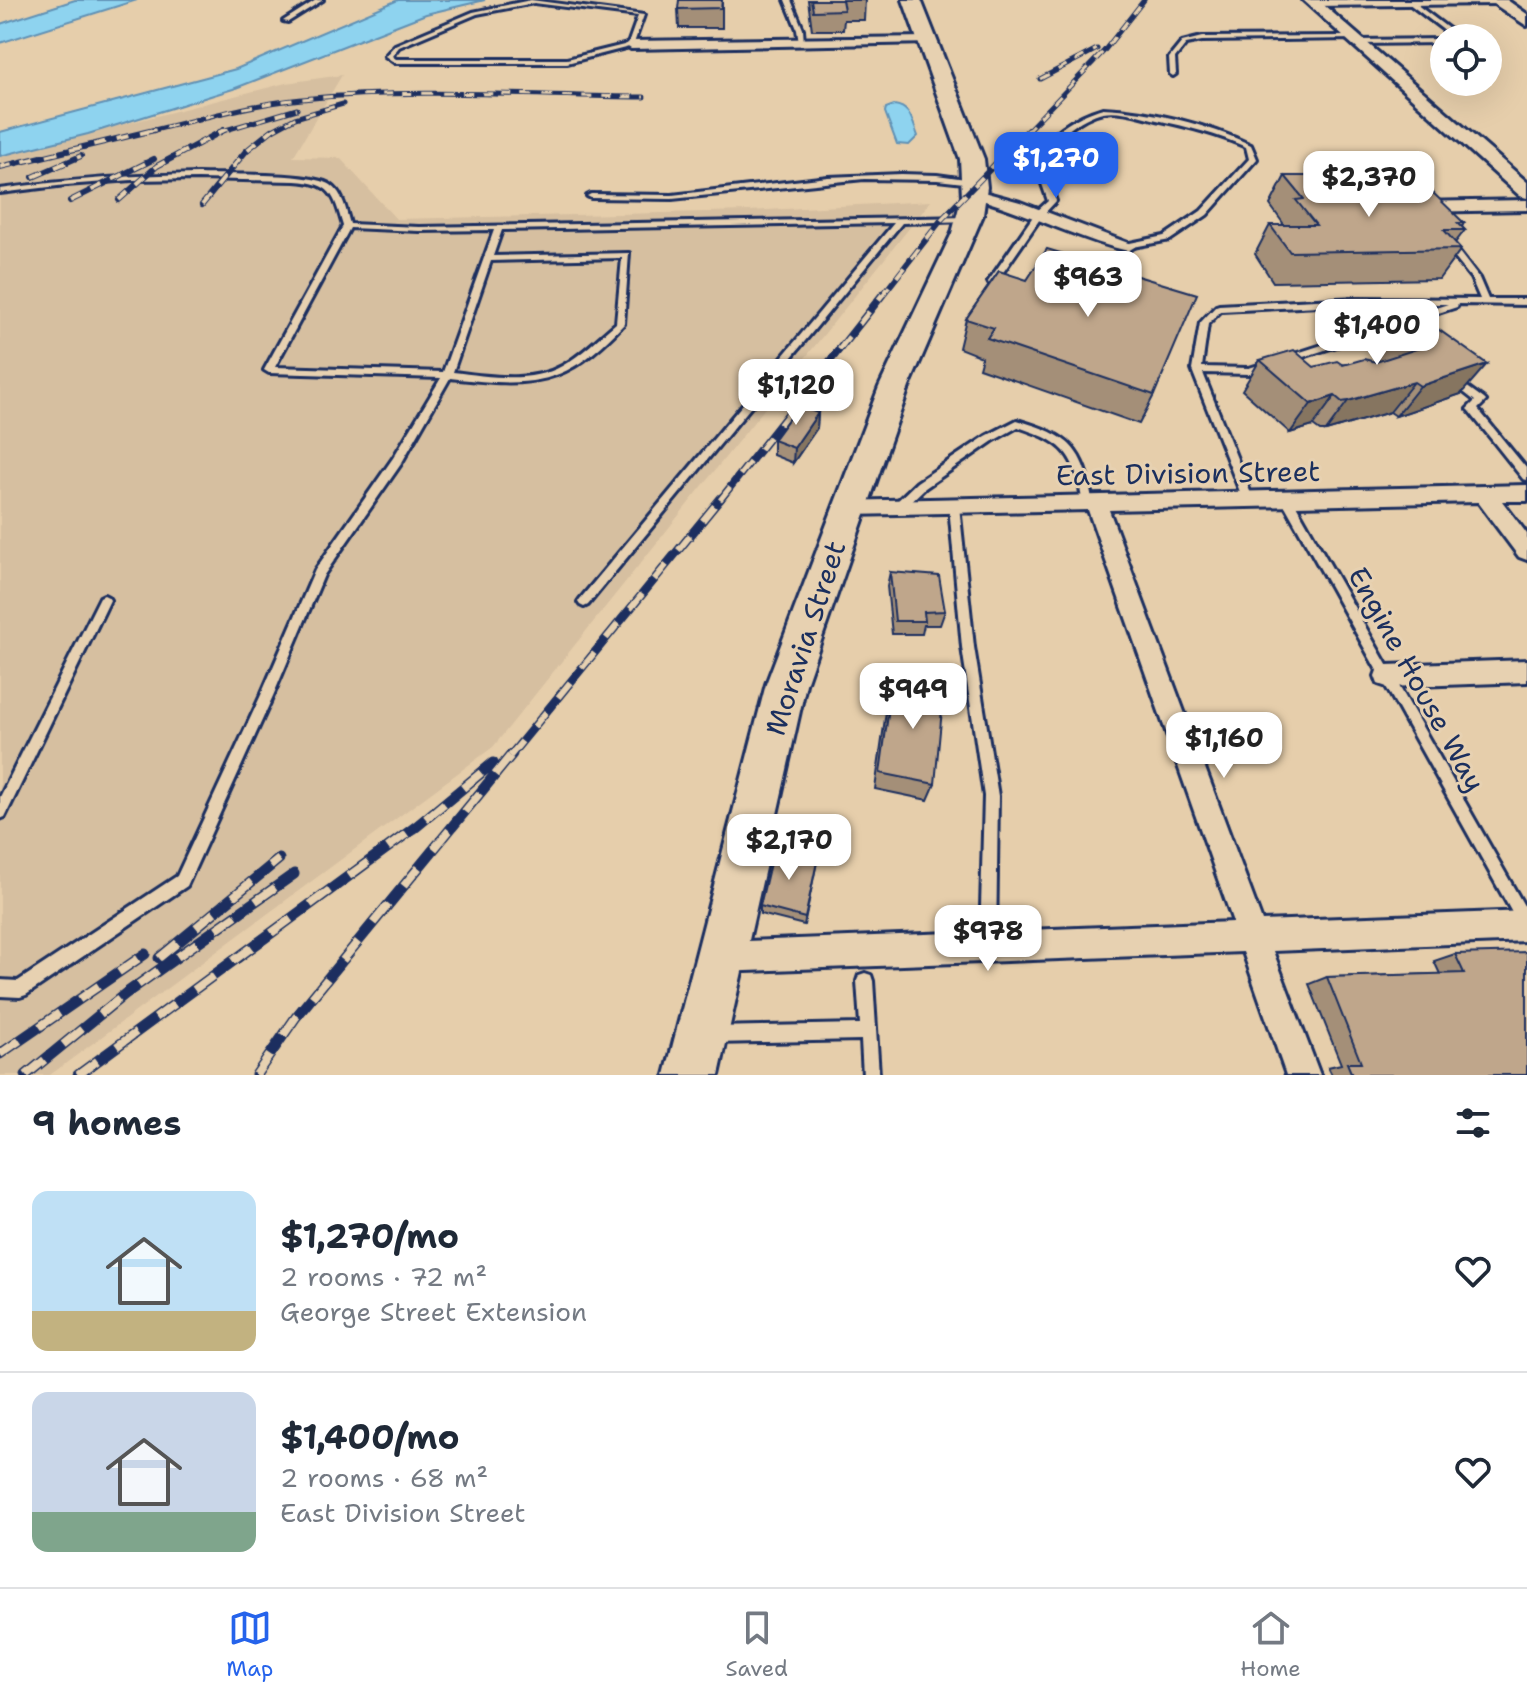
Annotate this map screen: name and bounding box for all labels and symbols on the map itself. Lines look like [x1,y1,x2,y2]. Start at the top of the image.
pin: $1,270 [991,132,1121,200]
pin: $2,370 [1304,151,1434,219]
pin: $963 [1041,251,1135,319]
pin: $1,400 [1312,299,1442,367]
pin: $1,120 [731,359,861,427]
street label: East Division Street [1055,452,1321,494]
street label: Moravia Street [756,536,854,740]
street label: Engine House Way [1339,560,1495,798]
pin: $949 [866,663,960,731]
pin: $1,160 [1159,712,1289,780]
pin: $2,170 [724,814,854,882]
pin: $978 [941,905,1035,973]

